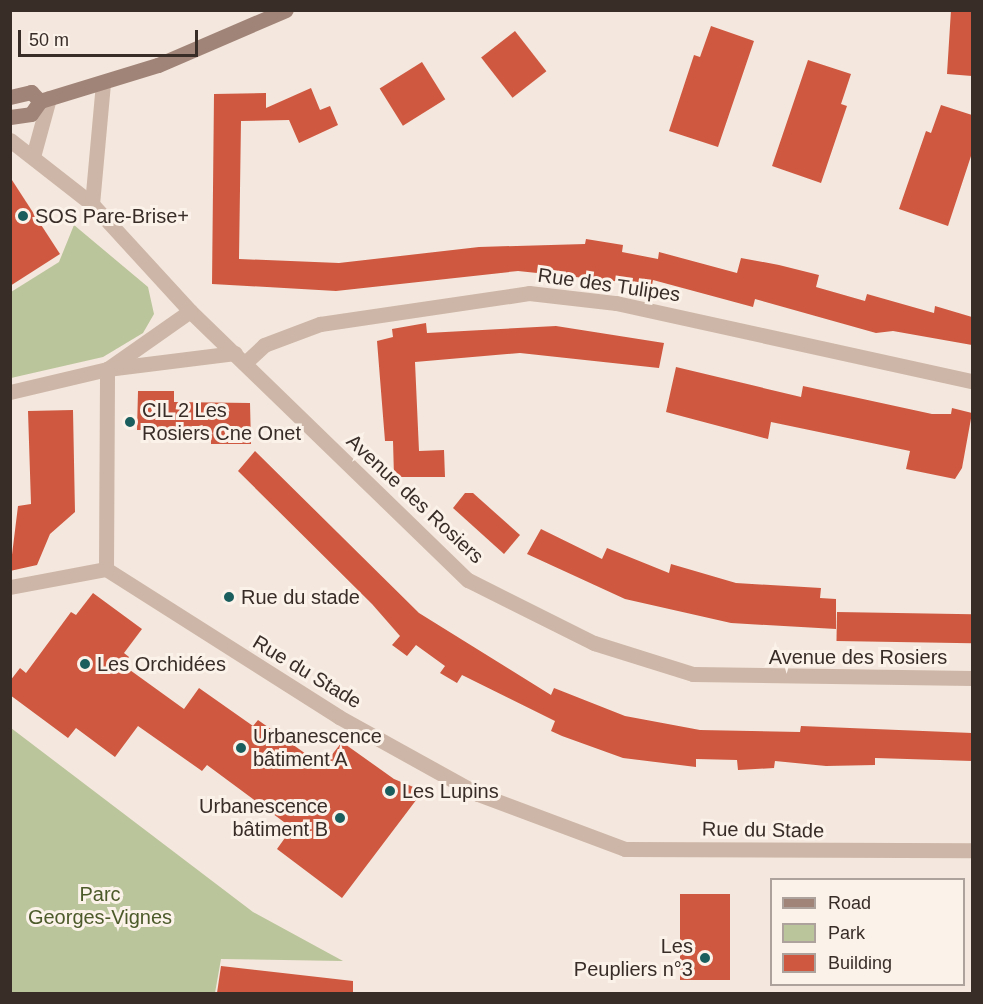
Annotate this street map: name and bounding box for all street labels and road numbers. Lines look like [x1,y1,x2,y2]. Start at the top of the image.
street label: Rue des Tulipes [536,263,682,307]
street label: Avenue des Rosiers [341,429,489,569]
street label: Rue du Stade [248,630,366,714]
street label: Avenue des Rosiers [769,645,947,669]
street label: Rue du Stade [702,817,824,843]

